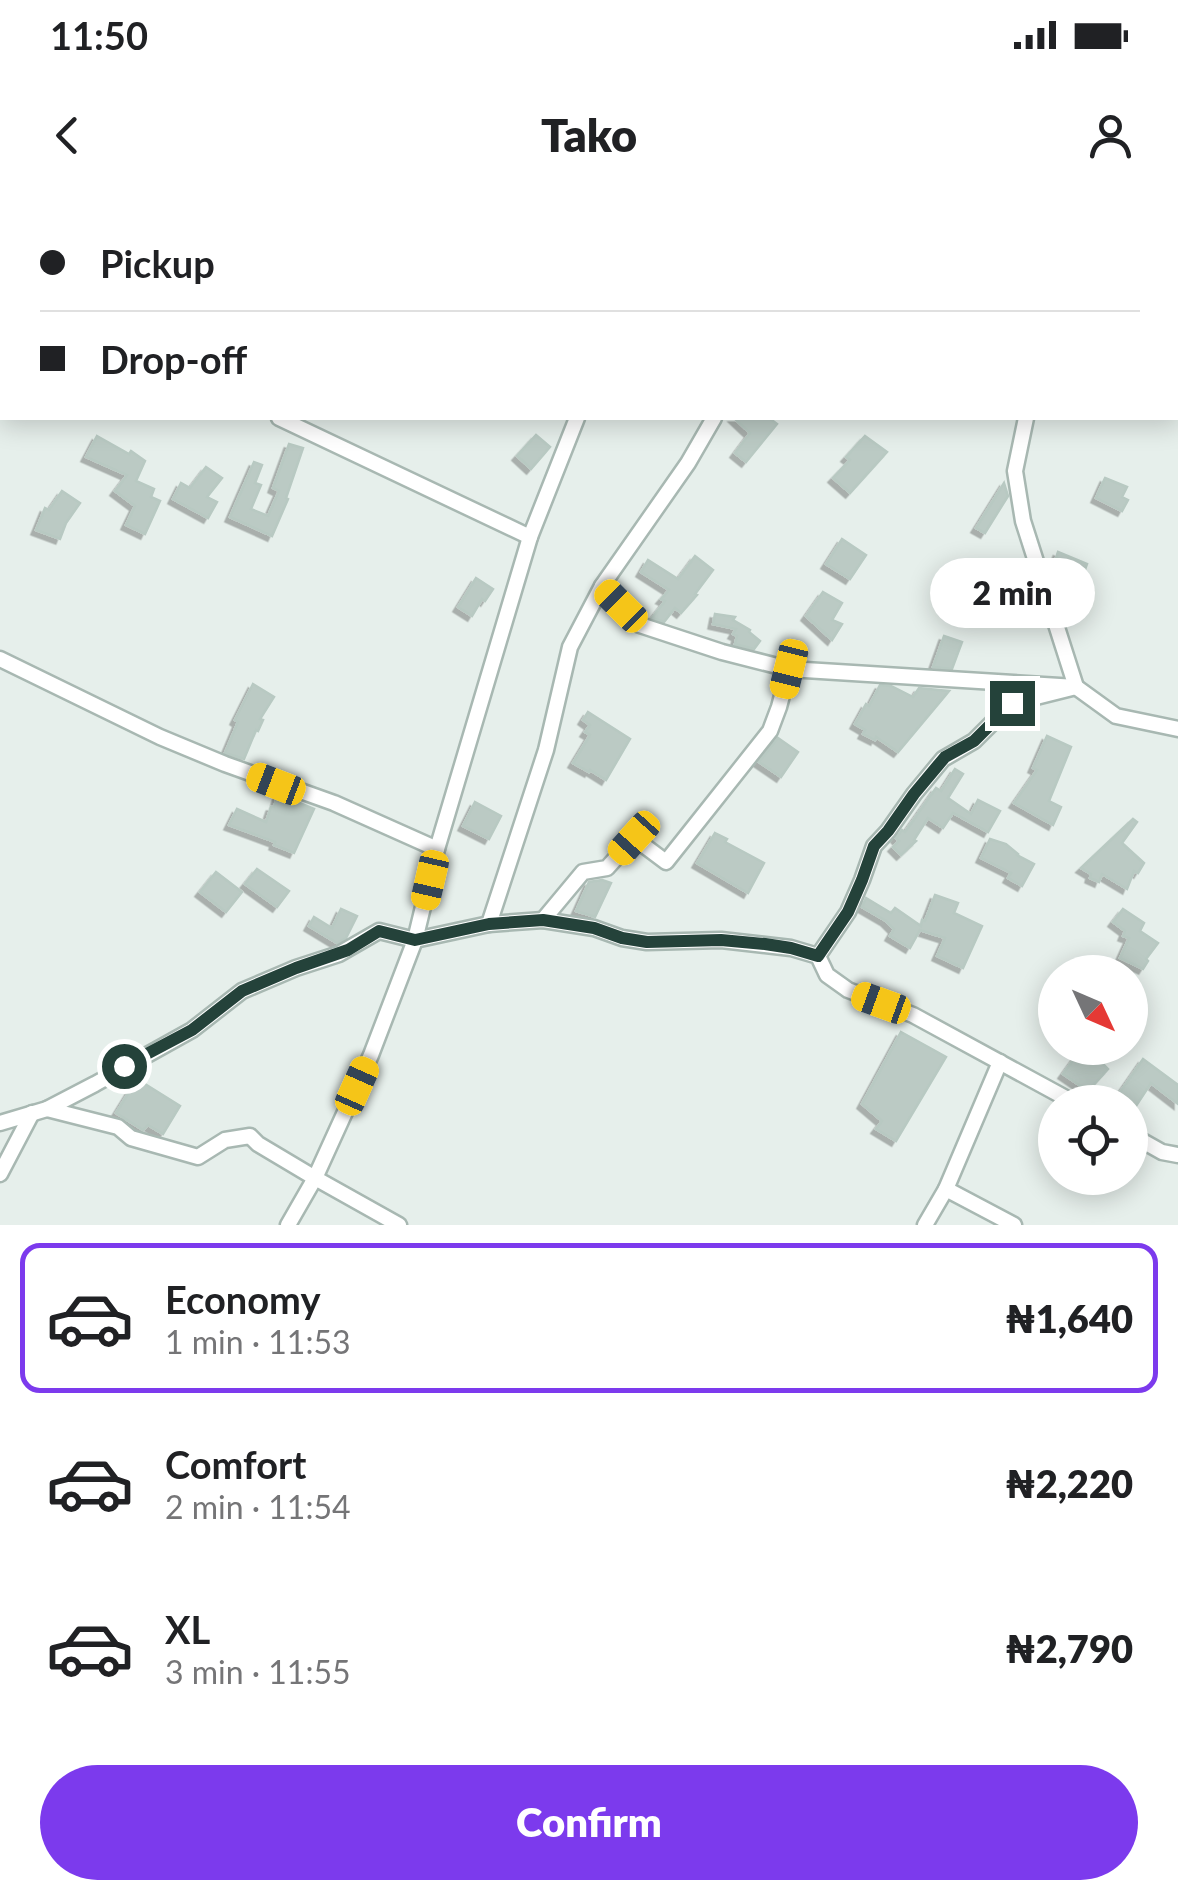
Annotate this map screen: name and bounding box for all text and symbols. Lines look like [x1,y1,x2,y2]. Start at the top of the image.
text: 11:50 [50,12,148,58]
icon: back [40,108,95,163]
text: Tako [541,108,637,162]
icon: person [1083,108,1138,163]
text: Pickup [100,240,215,286]
text: Drop-off [100,336,247,382]
callout: 2 min [930,558,1094,628]
text: 2 min [973,573,1052,612]
car [589,574,653,638]
car [767,636,811,702]
route end [990,681,1035,726]
car [243,759,309,809]
car [603,806,665,870]
car [409,847,451,913]
north arrow [1038,955,1148,1065]
map controls [1038,955,1148,1195]
car [848,979,914,1027]
route start [102,1044,147,1089]
car [331,1052,383,1120]
button: locate [1038,1085,1148,1195]
icon: car [45,1273,135,1363]
text: Economy [165,1276,320,1322]
text: ₦1,640 [1005,1295,1133,1341]
text: 1 min · 11:53 [165,1322,351,1361]
icon: car [45,1438,135,1528]
text: Comfort [165,1441,306,1487]
text: ₦2,220 [1005,1460,1133,1506]
text: 2 min · 11:54 [165,1487,351,1526]
icon: car [45,1603,135,1693]
text: XL [165,1606,210,1652]
text: ₦2,790 [1005,1625,1133,1671]
text: 3 min · 11:55 [165,1652,351,1691]
button: Confirm [40,1765,1138,1880]

